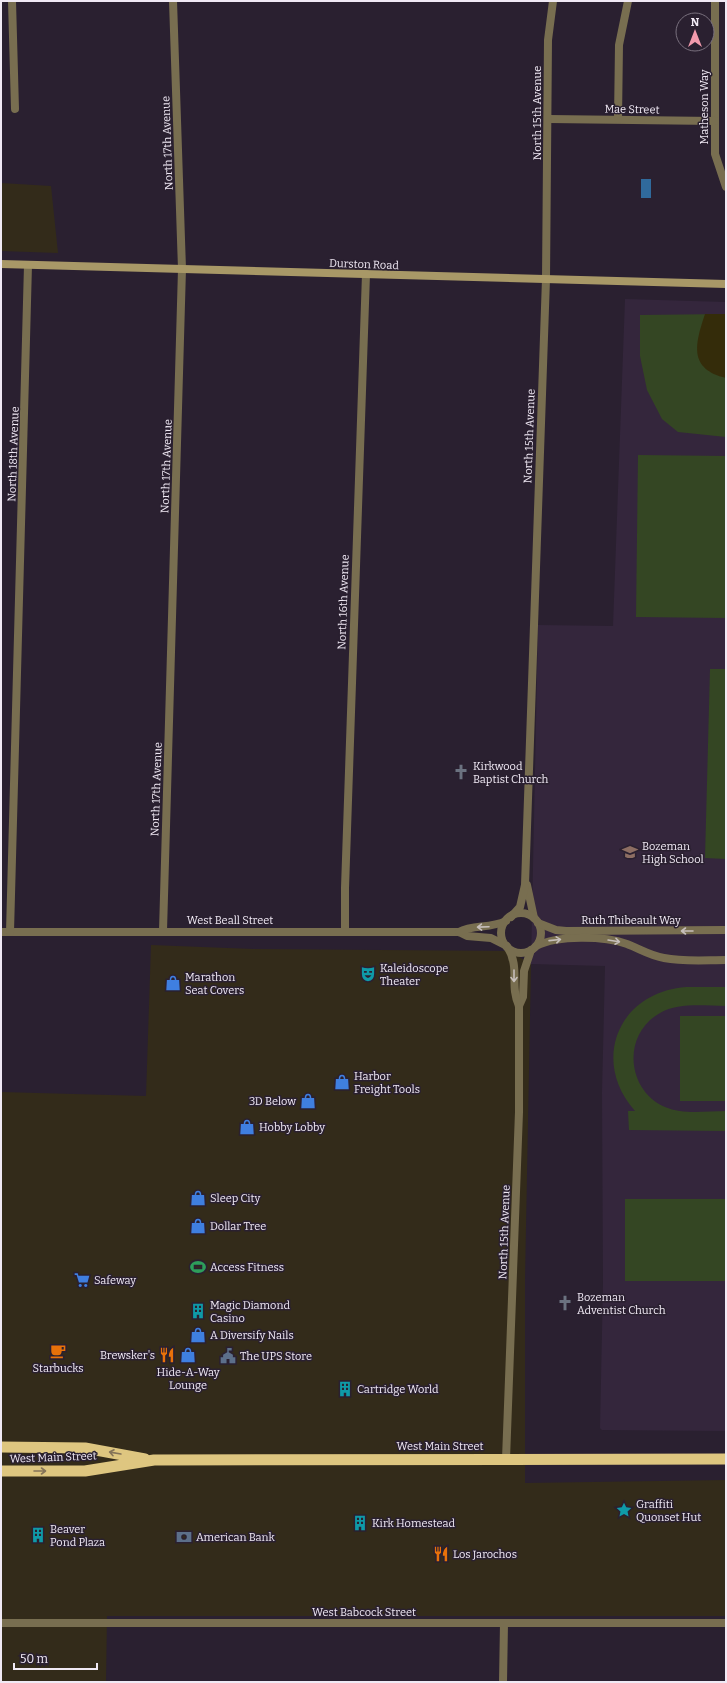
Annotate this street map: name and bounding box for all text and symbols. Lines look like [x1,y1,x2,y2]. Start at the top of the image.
north arrow [675,12,715,52]
text: N [691,16,700,29]
street label: North 15th Avenue [531,66,544,160]
street label: Matheson Way [698,69,711,144]
street label: North 17th Avenue [159,96,176,190]
street label: Mae Street [604,103,660,116]
street label: Durston Road [329,257,400,272]
street label: North 15th Avenue [521,389,538,483]
street label: North 18th Avenue [5,406,22,502]
street label: North 17th Avenue [158,419,175,513]
street label: North 16th Avenue [335,554,352,650]
street label: North 17th Avenue [148,742,165,836]
place label: Kirkwood Baptist Church [473,760,549,786]
church icon: Kirkwood Baptist Church [452,763,470,781]
place label: Bozeman High School [642,840,704,866]
school or university icon: Bozeman High School [621,843,639,861]
street label: West Beall Street [187,914,273,927]
street label: Ruth Thibeault Way [581,914,681,927]
one-way arrow [477,923,490,931]
one-way arrow [681,927,694,935]
one-way arrow [548,936,561,944]
one-way arrow [607,937,620,945]
place label: Kaleidoscope Theater [380,962,448,988]
theatre icon: Kaleidoscope Theater [359,965,377,983]
one-way arrow [510,969,518,982]
place label: Marathon Seat Covers [185,971,244,997]
shop icon: Marathon Seat Covers [164,974,182,992]
place label: Harbor Freight Tools [354,1070,420,1096]
shop icon: Harbor Freight Tools [333,1073,351,1091]
shop icon: 3D Below [299,1092,317,1110]
place label: 3D Below [249,1095,296,1108]
shop icon: Hobby Lobby [238,1118,256,1136]
place label: Hobby Lobby [259,1121,325,1134]
street label: North 15th Avenue [496,1185,513,1279]
shop icon: Sleep City [189,1189,207,1207]
place label: Sleep City [210,1192,260,1205]
shop icon: Dollar Tree [189,1217,207,1235]
place label: Dollar Tree [210,1220,266,1233]
sports icon: Access Fitness [189,1258,207,1276]
place label: Access Fitness [210,1261,284,1274]
supermarket icon: Safeway [73,1271,91,1289]
place label: Safeway [94,1274,136,1287]
place label: Bozeman Adventist Church [577,1291,666,1317]
church icon: Bozeman Adventist Church [556,1294,574,1312]
place label: Magic Diamond Casino [210,1299,290,1325]
building icon: Magic Diamond Casino [189,1302,207,1320]
shop icon: A Diversify Nails [189,1326,207,1344]
place label: A Diversify Nails [210,1329,294,1342]
cafe icon: Starbucks [49,1342,67,1360]
restaurant icon: Brewsker's [158,1346,176,1364]
shop icon: Hide-A-Way Lounge [179,1346,197,1364]
public building icon: The UPS Store [219,1347,237,1365]
place label: Brewsker's [100,1349,155,1362]
place label: The UPS Store [240,1350,312,1363]
place label: Starbucks [33,1362,83,1375]
place label: Hide-A-Way Lounge [156,1366,220,1392]
building icon: Cartridge World [336,1380,354,1398]
place label: Cartridge World [357,1383,439,1396]
street label: West Main Street [396,1440,484,1453]
street label: West Main Street [9,1449,97,1466]
one-way arrow [109,1449,122,1457]
one-way arrow [33,1467,46,1475]
place label: Graffiti Quonset Hut [636,1498,701,1524]
place icon: Graffiti Quonset Hut [615,1501,633,1519]
building icon: Kirk Homestead [351,1514,369,1532]
place label: Kirk Homestead [372,1517,456,1530]
place label: Beaver Pond Plaza [50,1523,105,1549]
building icon: Beaver Pond Plaza [29,1526,47,1544]
bank icon: American Bank [175,1528,193,1546]
place label: American Bank [196,1531,276,1544]
restaurant icon: Los Jarochos [432,1545,450,1563]
place label: Los Jarochos [453,1548,517,1561]
street label: West Babcock Street [312,1606,416,1619]
scale bar [14,1645,97,1671]
text: 50 m [20,1652,49,1666]

